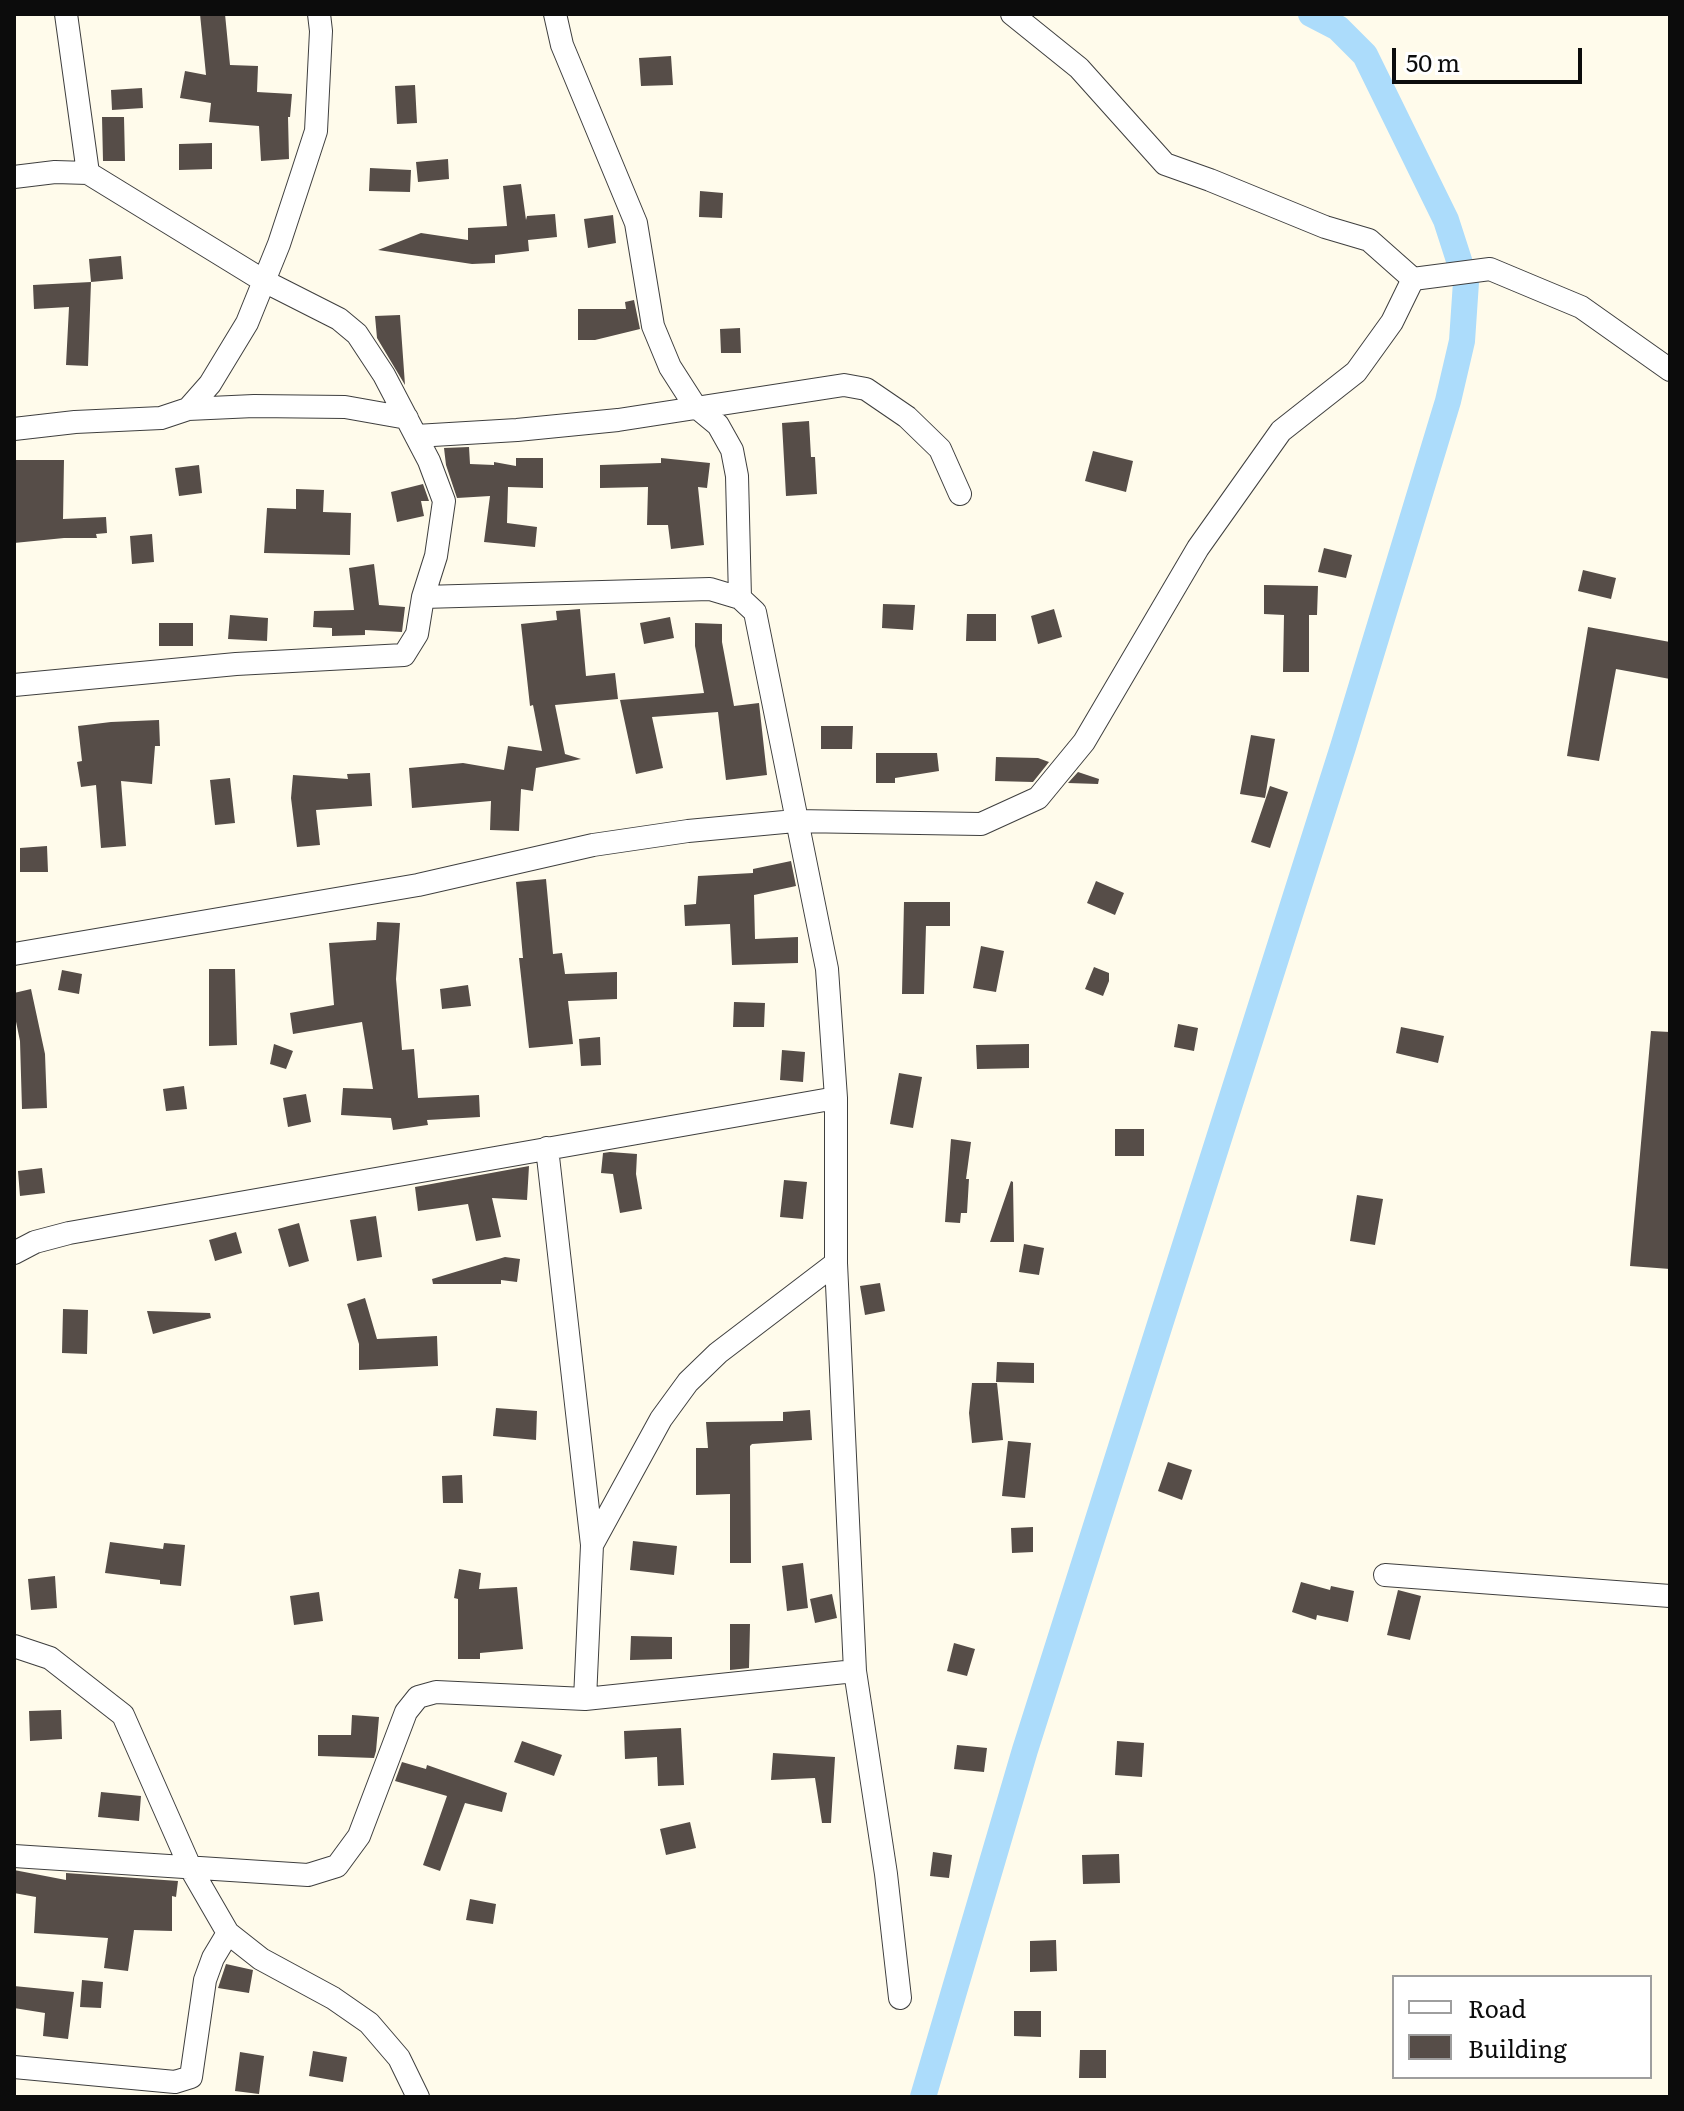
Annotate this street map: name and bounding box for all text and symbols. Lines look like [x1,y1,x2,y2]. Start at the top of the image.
scale bar [1396,32,1586,82]
text: 50 m [1406,44,1460,79]
legend [1392,1975,1652,2079]
text: Road [1468,1990,1526,2025]
text: Building [1468,2030,1567,2065]

